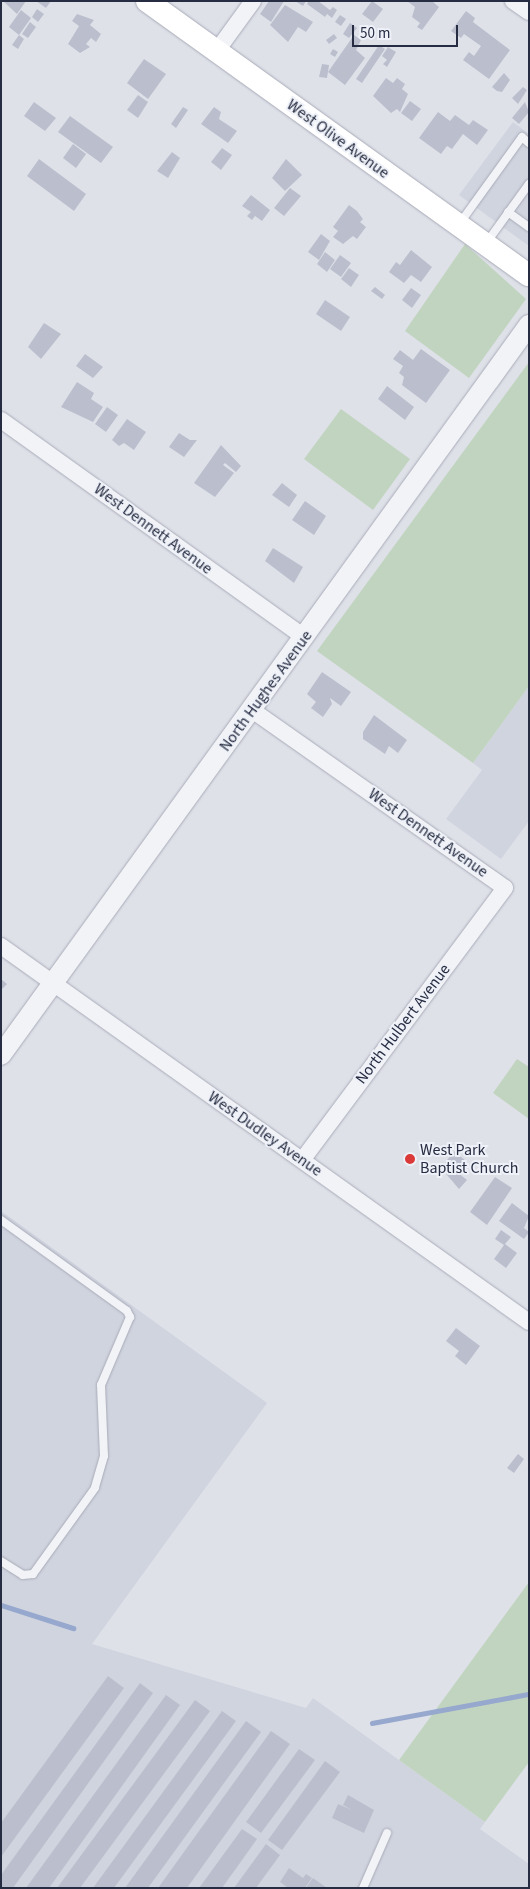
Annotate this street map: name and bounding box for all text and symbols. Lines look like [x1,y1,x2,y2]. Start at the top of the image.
scale bar [355,15,461,47]
text: 50 m [360,23,390,44]
street label: West Olive Avenue [283,95,393,183]
street label: West Dennett Avenue [90,480,216,578]
street label: North Hughes Avenue [216,627,316,755]
street label: West Dennett Avenue [365,785,491,881]
street label: North Hulbert Avenue [352,960,454,1088]
street label: West Dudley Avenue [204,1087,326,1181]
place label: West Park Baptist Church [420,1140,518,1178]
marker: West Park Baptist Church [404,1153,416,1165]

